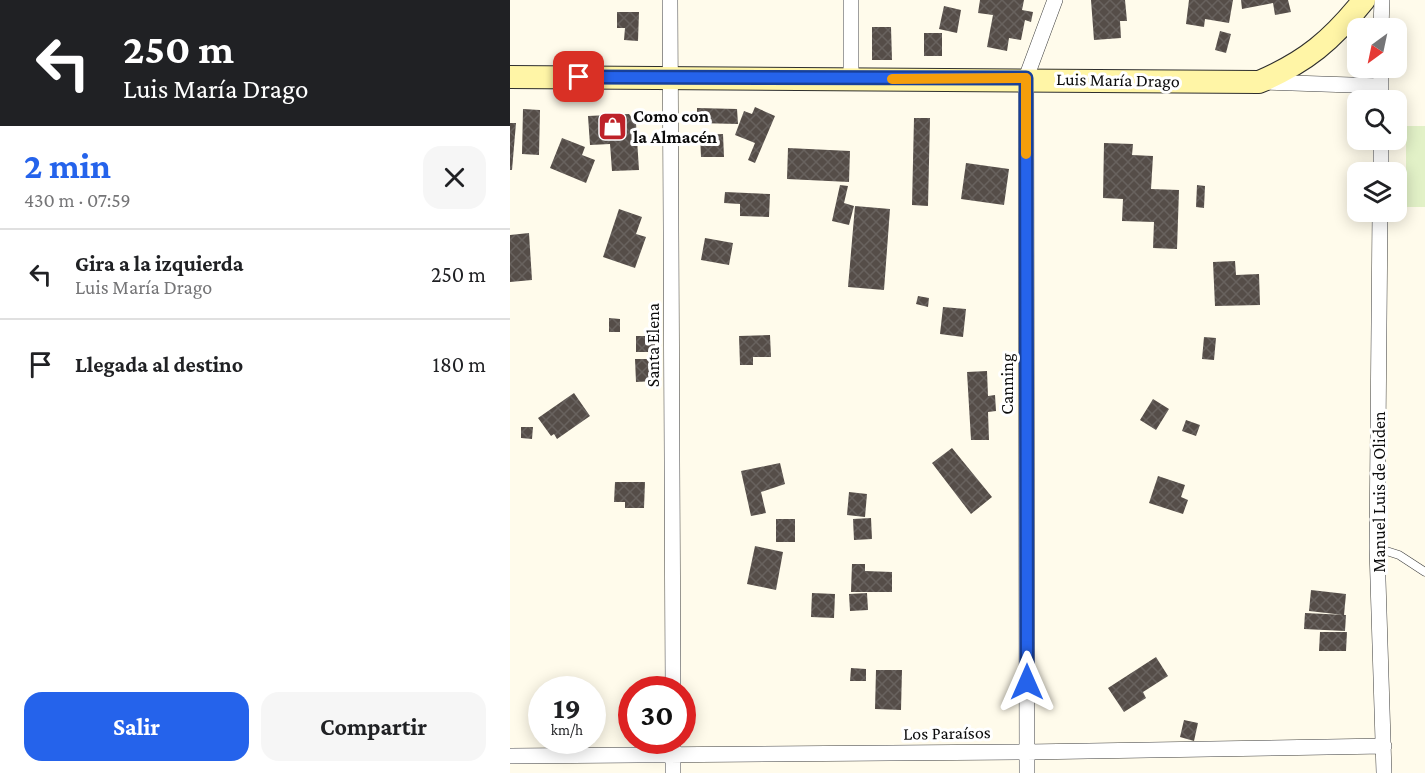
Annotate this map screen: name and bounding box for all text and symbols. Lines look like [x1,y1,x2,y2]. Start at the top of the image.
north arrow [1347,18,1407,78]
map controls [1347,18,1407,222]
icon: left [24,24,102,102]
text: 250 m [123,25,234,72]
pin [553,51,604,102]
icon: arrive [562,60,595,93]
street label: Luis María Drago [1056,69,1180,91]
text: Luis María Drago [123,74,308,104]
button: search [1347,90,1407,150]
place label: Como con la Almacén [633,106,718,147]
shop icon: Como con la Almacén [596,110,628,142]
text: 2 min [24,146,111,186]
button: close [423,146,486,209]
button: layers [1347,162,1407,222]
text: 430 m · 07:59 [24,189,131,211]
text: Gira a la izquierda [75,251,244,276]
icon: left [24,258,57,291]
text: 250 m [431,262,486,287]
text: Luis María Drago [75,276,212,298]
street label: Santa Elena [643,303,663,387]
icon: arrive [24,348,57,381]
text: Llegada al destino [75,352,243,377]
text: 180 m [433,352,486,377]
street label: Canning [997,353,1017,415]
street label: Manuel Luis de Oliden [1369,411,1389,573]
position arrow [995,650,1059,714]
speed limit sign: 30 [618,676,696,754]
text: 19 [553,691,581,724]
button: Salir [24,692,249,761]
button: Compartir [261,692,486,761]
text: km/h [551,722,583,738]
street label: Los Paraísos [903,722,991,744]

